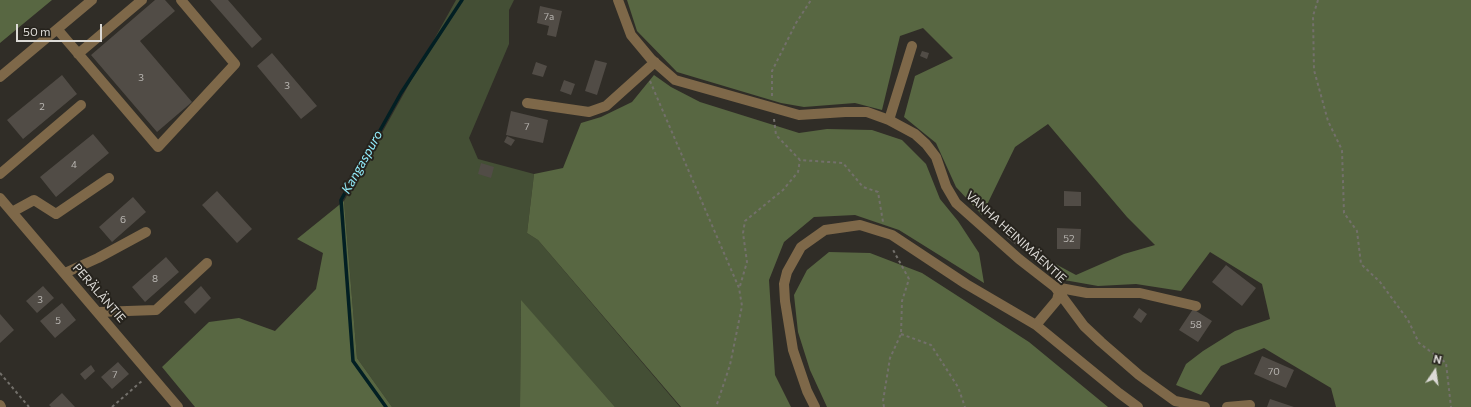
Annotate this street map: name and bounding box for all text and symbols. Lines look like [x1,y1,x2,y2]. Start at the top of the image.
house number: 7a [544,11,554,23]
scale bar [18,16,104,42]
text: 50 m [23,24,51,38]
house number: 3 [138,72,144,84]
house number: 3 [284,80,290,92]
house number: 2 [39,101,45,113]
house number: 7 [524,121,530,133]
water label: Kangaspuro [338,127,386,197]
house number: 4 [71,159,77,171]
street label: VANHA HEINIMÄENTIE [963,188,1069,286]
house number: 6 [120,214,126,226]
house number: 52 [1063,233,1075,245]
street label: PERÄLÄNTIE [70,261,128,325]
house number: 8 [152,273,158,285]
house number: 3 [37,294,43,306]
house number: 5 [55,315,61,327]
house number: 58 [1190,319,1202,331]
north arrow [1415,351,1455,391]
text: N [1432,352,1443,366]
house number: 70 [1268,366,1280,378]
house number: 7 [112,369,118,381]

